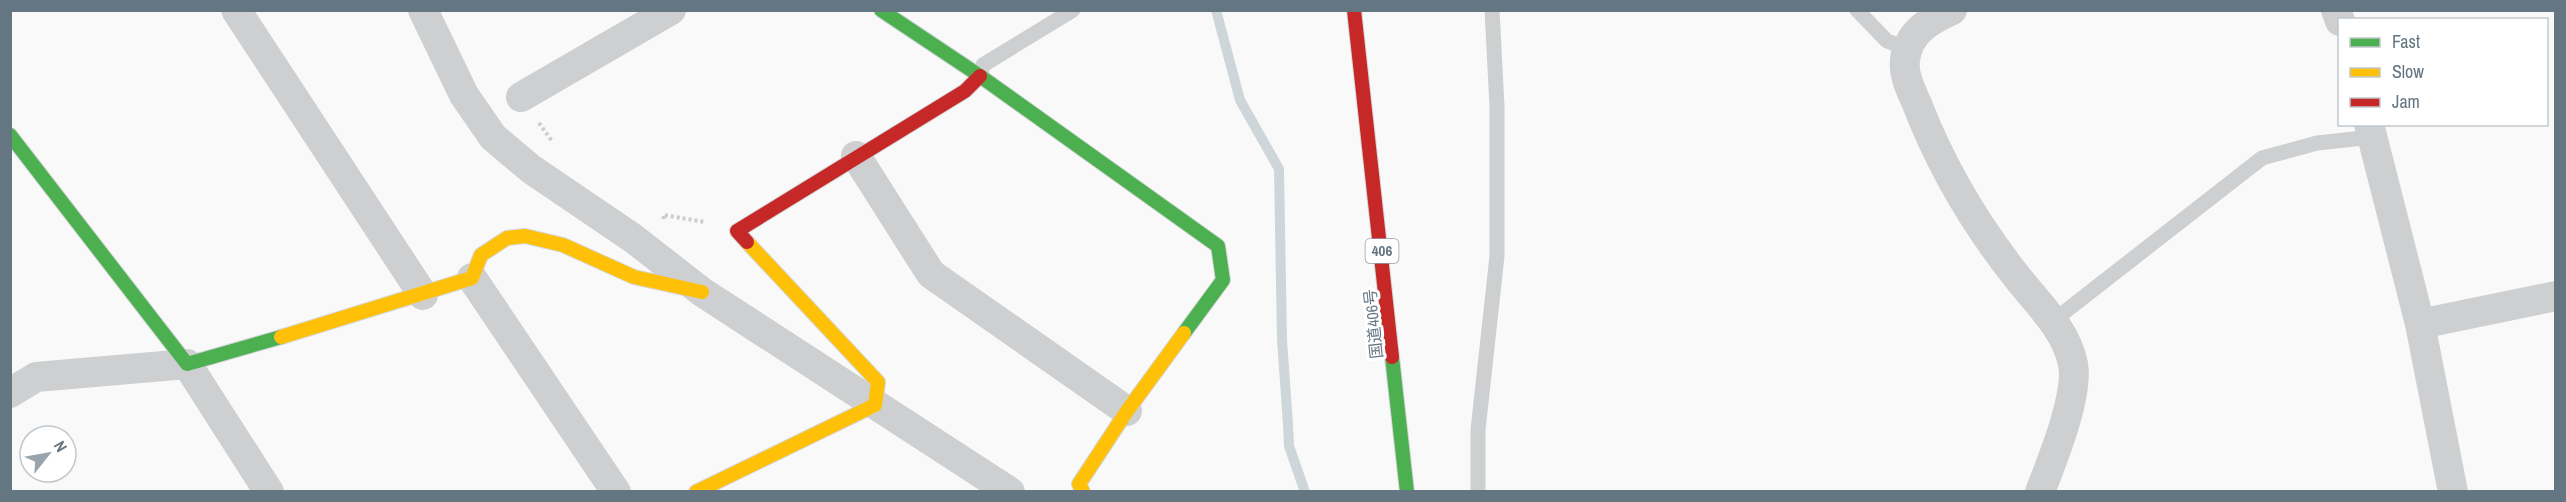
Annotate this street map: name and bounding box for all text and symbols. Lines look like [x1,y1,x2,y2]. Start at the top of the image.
legend [2338,18,2548,126]
text: Fast [2392,29,2420,54]
text: Slow [2392,59,2424,84]
text: Jam [2392,89,2420,114]
road number: 406 [1366,239,1398,263]
street label: 国道406号 [1358,288,1388,360]
north arrow [18,424,78,484]
text: N [49,437,73,456]

